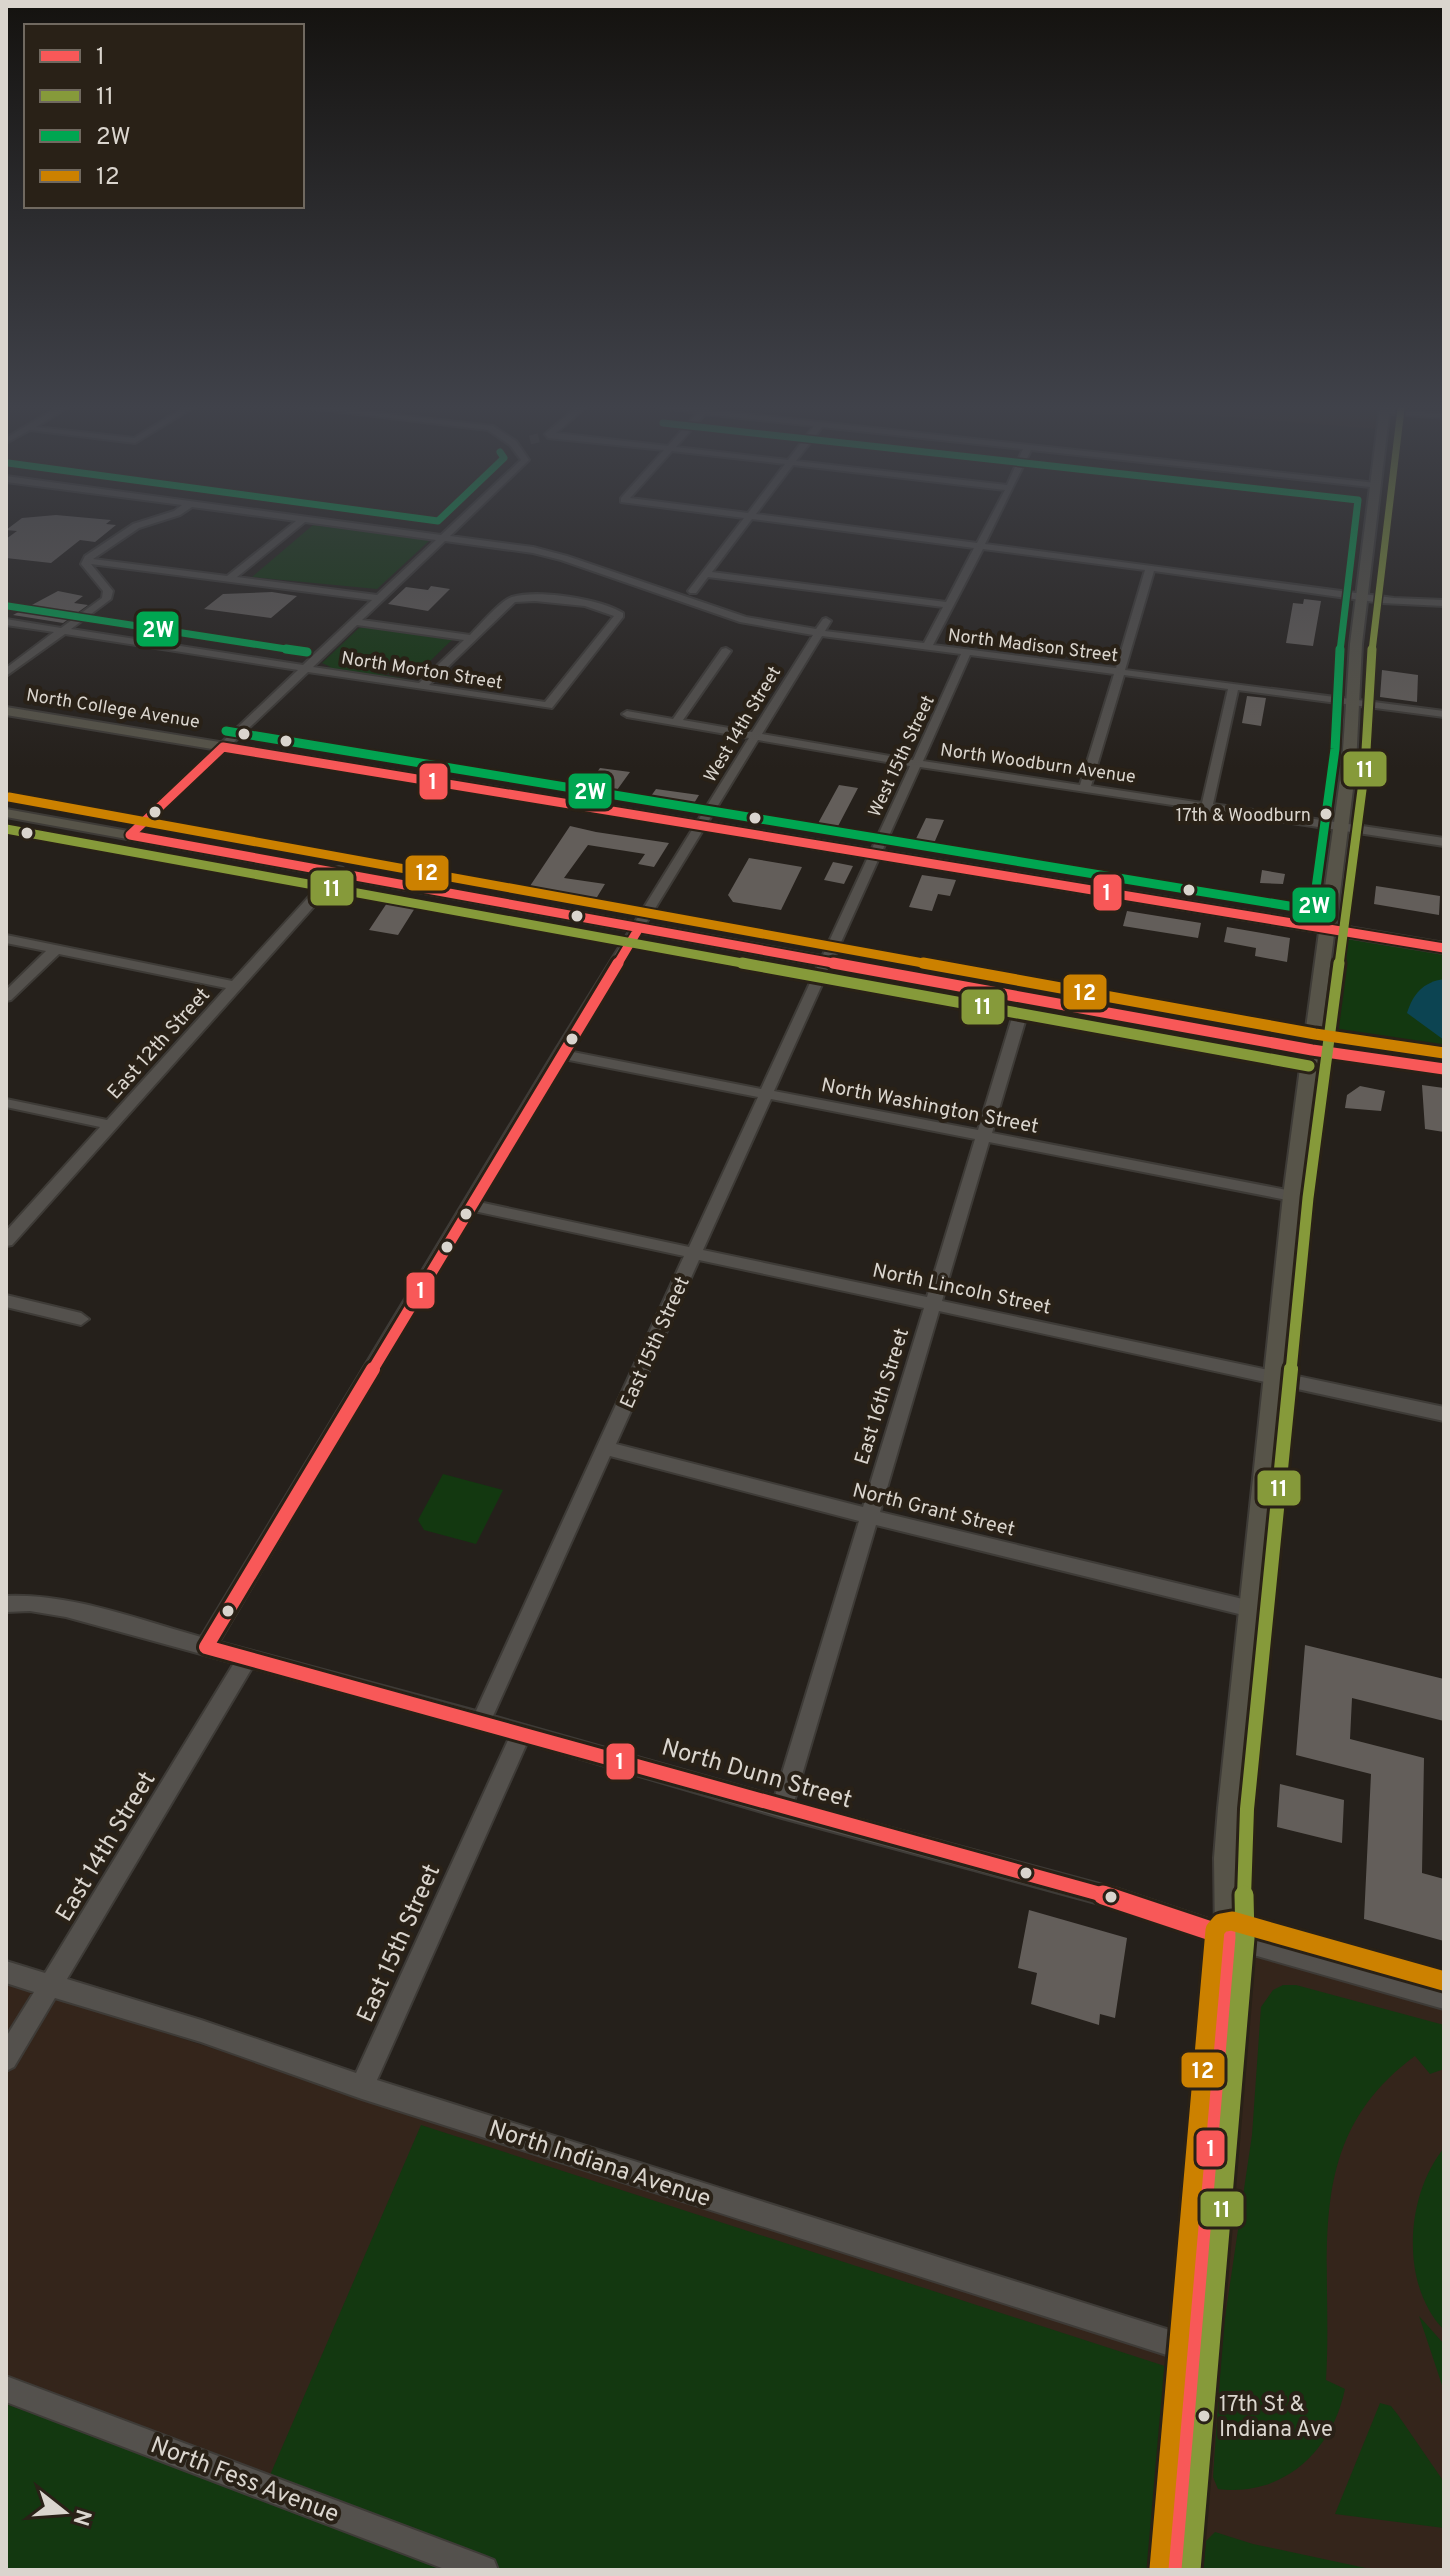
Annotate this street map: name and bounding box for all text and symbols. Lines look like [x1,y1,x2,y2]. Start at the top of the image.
legend [24,24,304,208]
text: 1 [96,43,105,73]
text: 11 [96,83,114,113]
text: 2W [96,123,131,153]
text: 12 [96,163,120,193]
line badge: 2W [135,610,180,648]
text: 2W [142,618,174,645]
street label: North Madison Street [946,625,1119,668]
street label: North Morton Street [339,647,504,696]
street label: West 14th Street [700,663,787,787]
street label: North College Avenue [24,684,201,735]
street label: West 15th Street [864,692,941,821]
unlabelled marker [236,726,252,742]
unlabelled marker [278,733,294,749]
street label: North Woodburn Avenue [939,739,1137,790]
line badge: 11 [1342,750,1388,788]
text: 11 [1356,758,1374,785]
line badge: 1 [418,762,449,801]
text: 1 [429,770,437,797]
line badge: 2W [567,772,613,810]
text: 2W [574,780,606,807]
unlabelled marker [147,804,163,820]
place label: 17th & Woodburn [1176,805,1311,828]
marker: 17th & Woodburn [1318,806,1334,822]
unlabelled marker [747,810,763,826]
unlabelled marker [19,825,35,841]
line badge: 12 [404,854,450,892]
text: 12 [416,861,438,888]
line badge: 11 [309,869,355,907]
line badge: 1 [1092,873,1123,912]
text: 11 [323,877,341,904]
text: 1 [1103,881,1111,908]
unlabelled marker [1181,882,1197,898]
line badge: 2W [1291,886,1337,924]
text: 2W [1298,894,1330,921]
unlabelled marker [569,908,585,924]
line badge: 12 [1062,973,1108,1011]
text: 12 [1074,981,1096,1008]
street label: East 12th Street [102,983,217,1106]
line badge: 11 [960,988,1006,1026]
text: 11 [974,995,992,1022]
unlabelled marker [564,1031,580,1047]
street label: North Washington Street [819,1073,1041,1141]
unlabelled marker [458,1206,474,1222]
unlabelled marker [439,1239,455,1255]
street label: North Lincoln Street [870,1258,1053,1322]
line badge: 1 [405,1271,436,1310]
street label: East 15th Street [615,1273,697,1413]
text: 1 [417,1279,425,1306]
street label: East 16th Street [850,1325,916,1468]
line badge: 11 [1256,1469,1302,1507]
text: 11 [1270,1477,1288,1504]
street label: North Grant Street [850,1478,1018,1544]
unlabelled marker [220,1603,236,1619]
street label: North Dunn Street [658,1733,855,1816]
line badge: 1 [605,1742,636,1781]
text: 1 [616,1750,624,1777]
street label: East 14th Street [50,1767,163,1928]
street label: East 15th Street [351,1860,448,2028]
unlabelled marker [1018,1865,1034,1881]
unlabelled marker [1103,1889,1119,1905]
line badge: 12 [1180,2051,1226,2089]
text: 12 [1192,2059,1214,2086]
street label: North Indiana Avenue [484,2115,714,2215]
line badge: 1 [1195,2129,1226,2168]
text: 1 [1207,2137,1215,2164]
line badge: 11 [1199,2190,1245,2228]
text: 11 [1213,2198,1231,2225]
place label: 17th St & Indiana Ave [1219,2392,1333,2444]
marker: 17th St & Indiana Ave [1196,2408,1212,2424]
street label: North Fess Avenue [146,2431,343,2531]
north arrow [24,2472,104,2552]
text: N [66,2506,96,2529]

